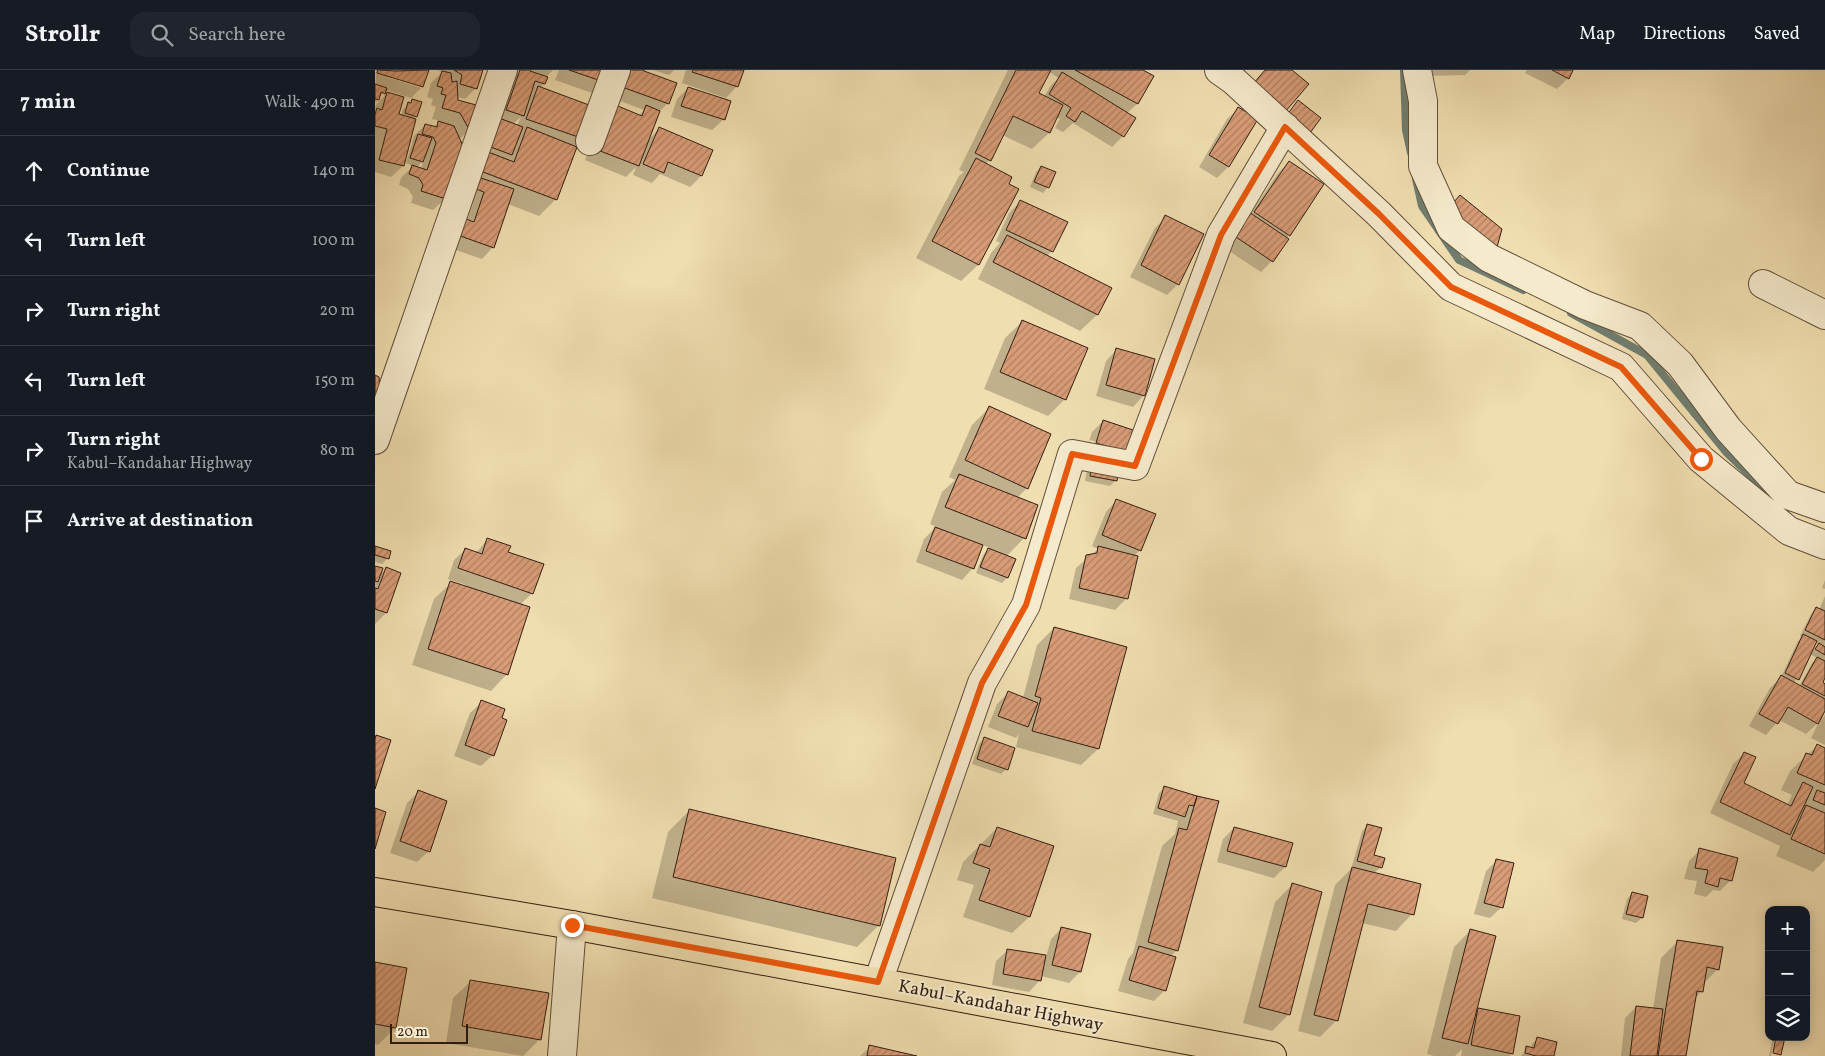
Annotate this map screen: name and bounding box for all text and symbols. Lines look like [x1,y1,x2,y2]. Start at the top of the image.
search box [130,12,480,57]
text: Strollr [25,18,100,52]
icon: search [148,21,176,49]
text: Search here [188,22,286,48]
text: Map [1579,22,1615,47]
text: Directions [1643,22,1726,47]
text: Saved [1754,22,1800,47]
text: 7 min [20,88,76,117]
text: Walk · 490 m [264,92,355,114]
icon: ahead [20,157,48,185]
text: Continue [67,158,150,184]
text: 140 m [313,160,355,182]
icon: left [20,227,48,255]
text: Turn left [67,228,146,254]
text: 100 m [312,230,355,252]
icon: right [20,297,48,325]
text: Turn right [67,298,160,324]
text: 20 m [320,300,355,322]
icon: left [20,367,48,395]
text: Turn left [67,368,146,394]
text: 150 m [314,370,355,392]
text: Turn right [67,427,160,453]
icon: right [20,437,48,465]
text: 80 m [320,440,355,462]
route start [1690,448,1713,471]
text: Kabul–Kandahar Highway [67,453,252,475]
icon: arrive [20,507,48,535]
text: Arrive at destination [67,508,253,534]
map controls [1765,906,1810,1041]
button: + [1765,906,1810,951]
route end [561,914,584,937]
button: − [1765,951,1810,996]
street label: Kabul–Kandahar Highway [896,974,1106,1039]
button: layers [1765,996,1810,1041]
scale bar [390,1021,467,1044]
text: 20 m [397,1023,428,1042]

